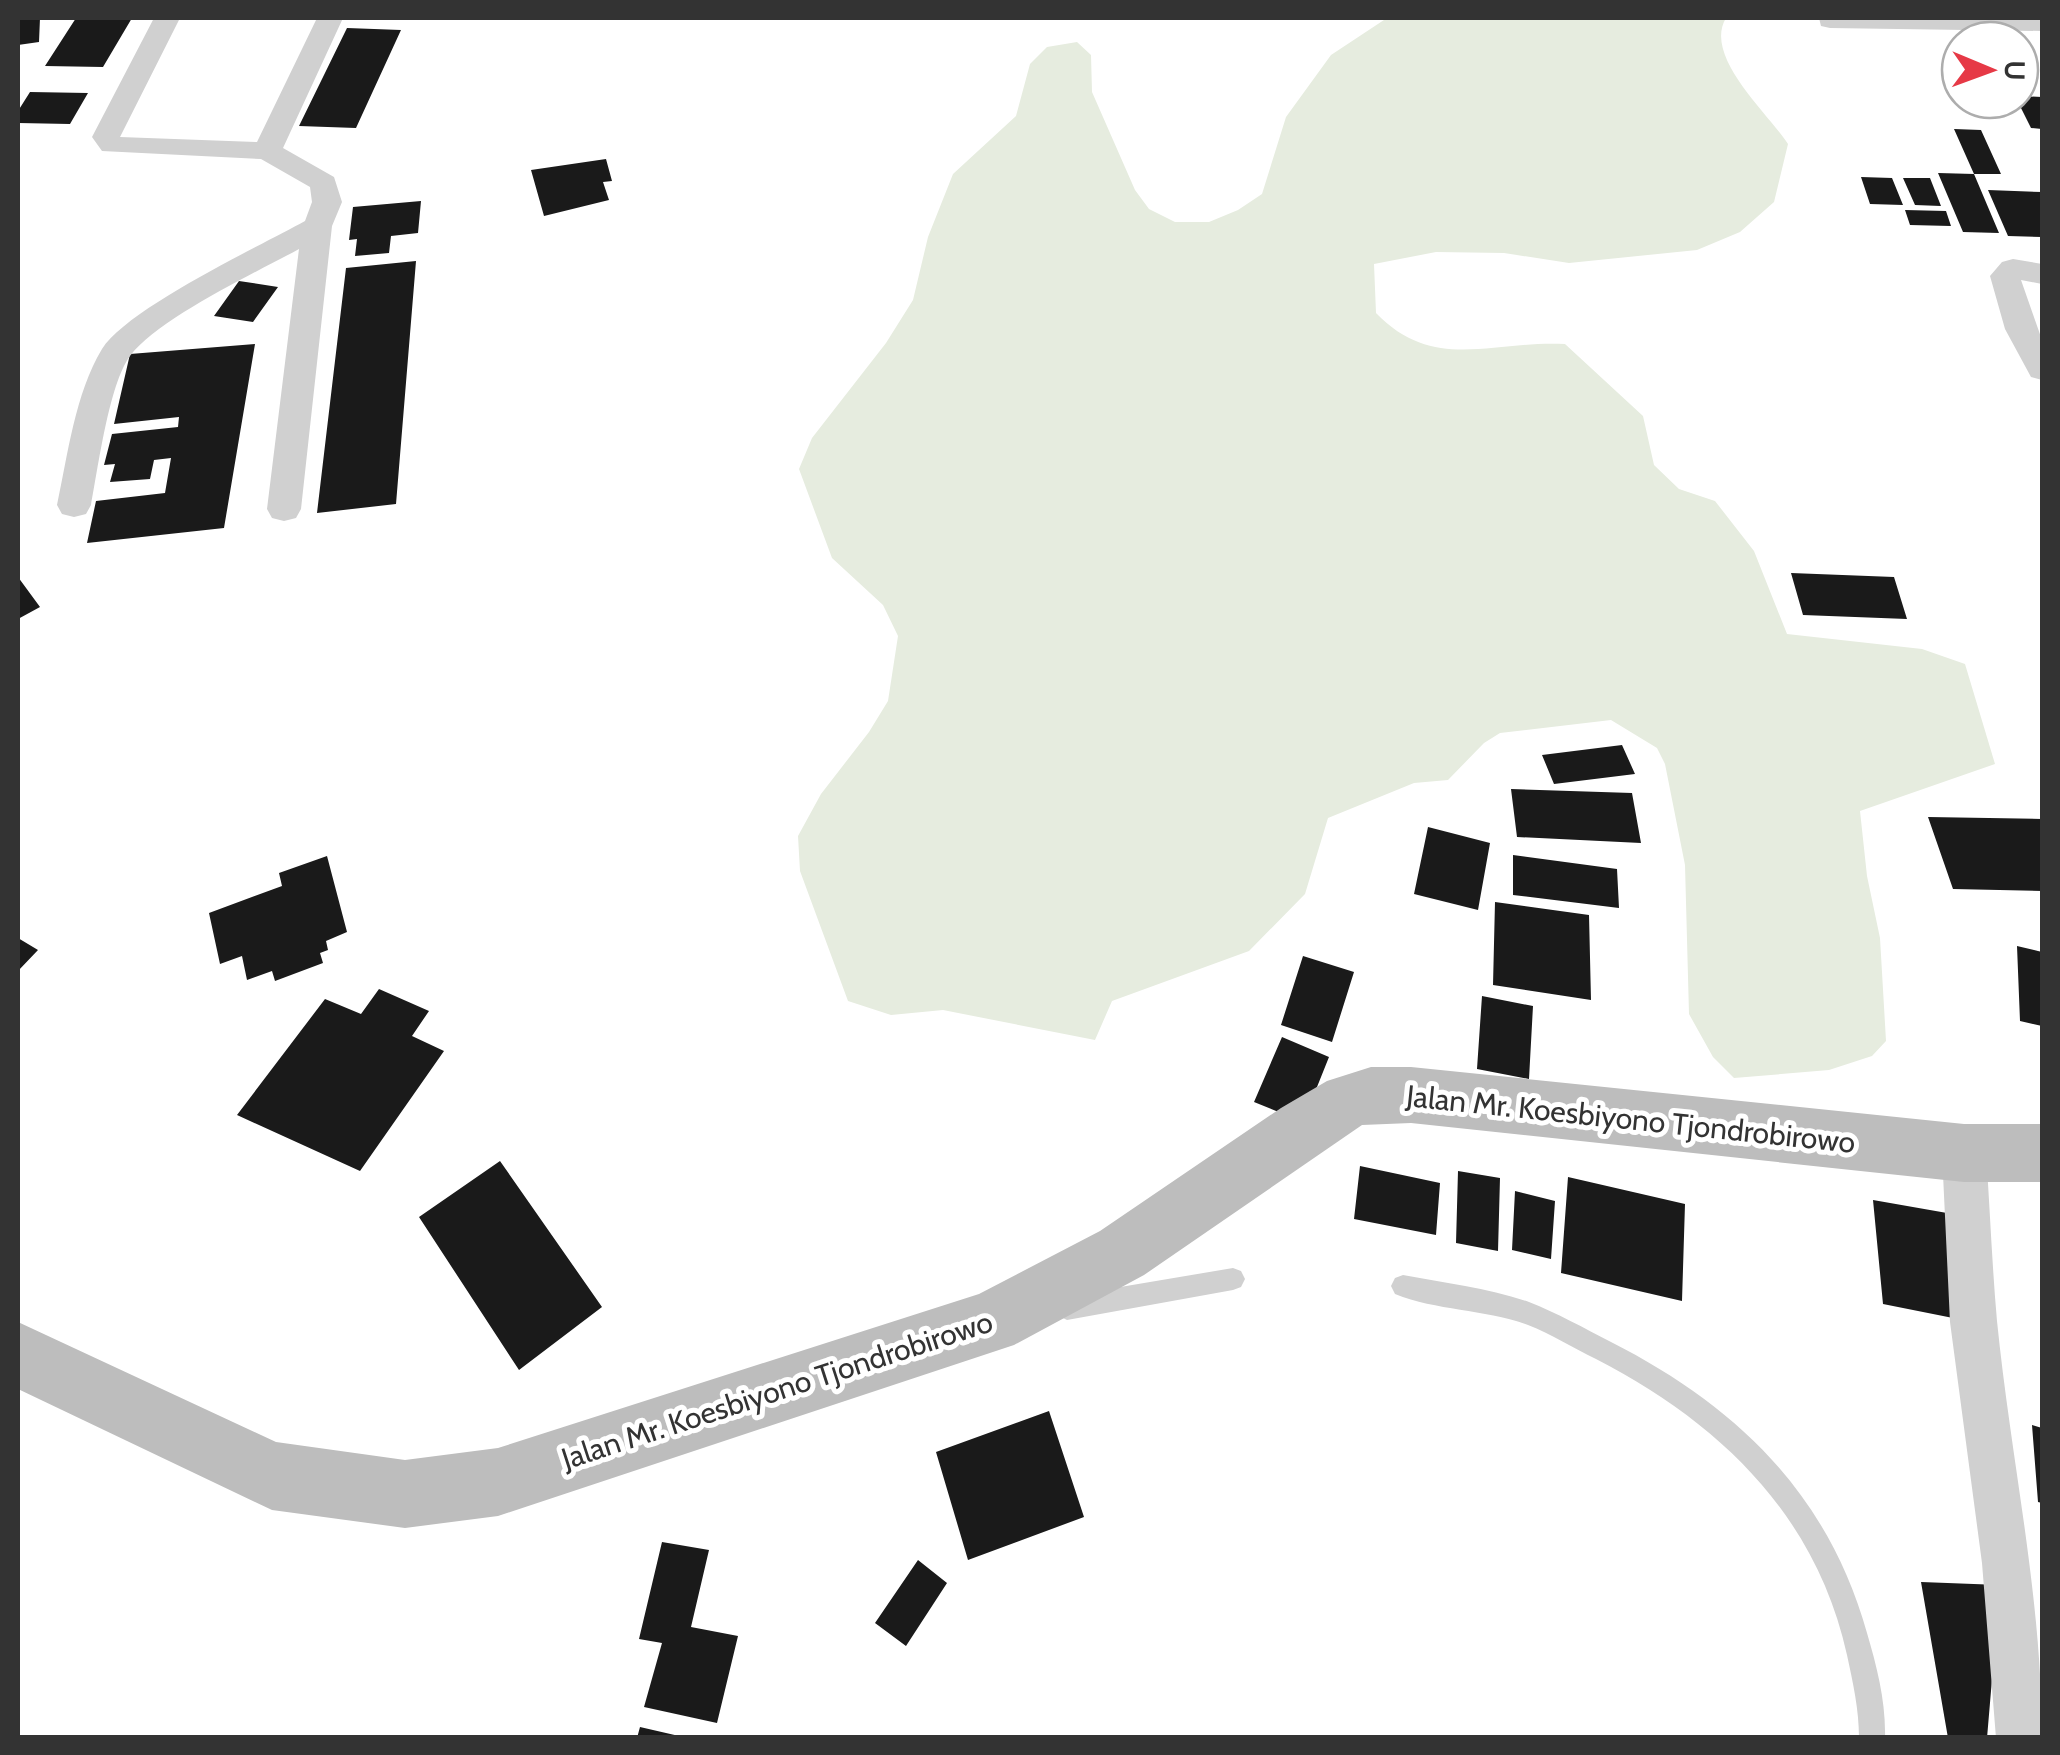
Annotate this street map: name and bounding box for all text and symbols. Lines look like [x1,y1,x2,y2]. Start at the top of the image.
north arrow [1940,20,2040,120]
text: U [1998,60,2032,81]
street label: Jalan Mr. Koesbiyono Tjondrobirowo [1404,1077,1857,1161]
street label: Jalan Mr. Koesbiyono Tjondrobirowo [556,1303,997,1478]

